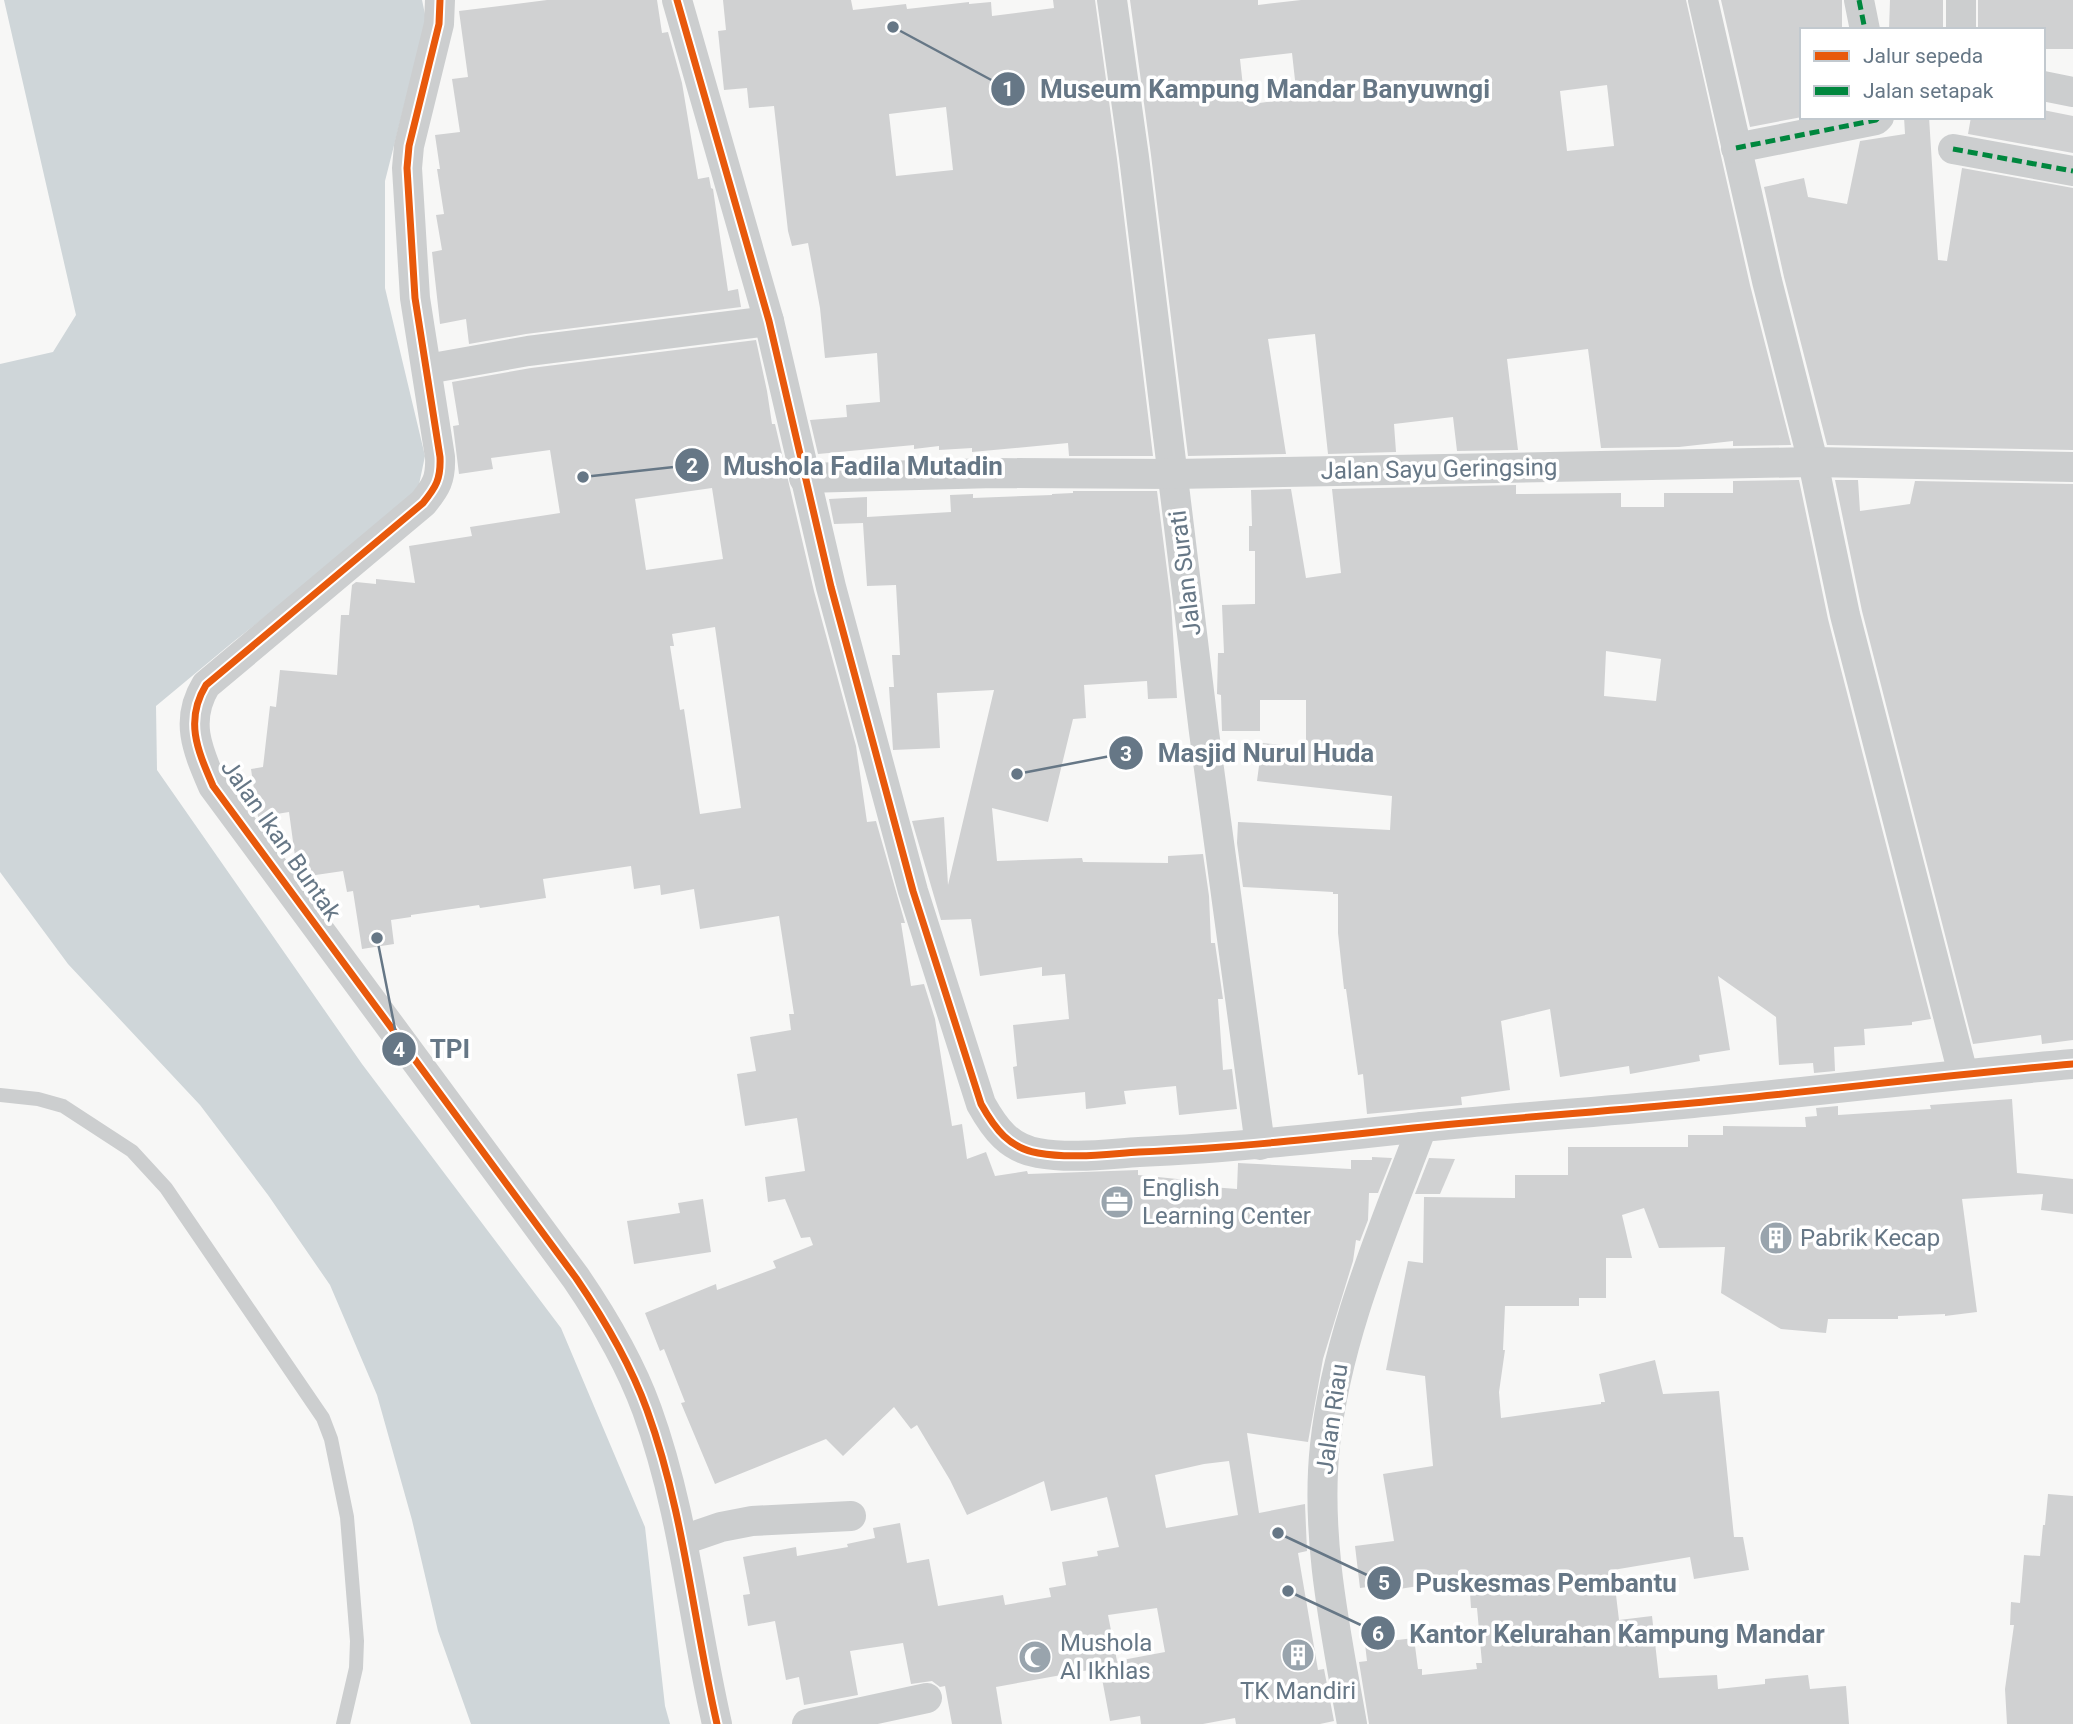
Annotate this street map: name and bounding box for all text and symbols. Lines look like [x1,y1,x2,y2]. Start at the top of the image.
legend [1800,28,2045,119]
text: Jalur sepeda [1863,44,1983,68]
callout: Museum Kampung Mandar Banyuwngi [990,65,1504,112]
text: Museum Kampung Mandar Banyuwngi [1040,74,1490,104]
text: 1 [1002,77,1014,101]
text: Jalan setapak [1863,79,1994,103]
callout: Mushola Fadila Mutadin [674,442,1017,489]
text: Mushola Fadila Mutadin [723,451,1003,481]
street label: Jalan Sayu Geringsing [1320,453,1558,485]
text: 2 [686,454,698,478]
street label: Jalan Surati [1163,509,1207,637]
callout: Masjid Nurul Huda [1109,730,1388,777]
text: Masjid Nurul Huda [1158,738,1374,768]
text: 3 [1120,742,1132,766]
street label: Jalan Ikan Buntak [215,754,347,926]
callout: TPI [381,1026,485,1073]
text: TPI [430,1034,470,1064]
text: 4 [393,1038,405,1062]
place label: English Learning Center [1142,1174,1311,1230]
office icon: English Learning Center [1098,1183,1136,1221]
building icon: Pabrik Kecap [1757,1219,1795,1257]
place label: Pabrik Kecap [1800,1224,1940,1252]
street label: Jalan Riau [1310,1362,1354,1476]
callout: Puskesmas Pembantu [1366,1559,1691,1606]
text: Puskesmas Pembantu [1415,1568,1677,1598]
text: 5 [1378,1571,1390,1595]
callout: Kantor Kelurahan Kampung Mandar [1360,1610,1839,1657]
text: Kantor Kelurahan Kampung Mandar [1409,1619,1825,1649]
text: 6 [1372,1622,1384,1646]
place label: Mushola Al Ikhlas [1060,1629,1152,1685]
building icon: TK Mandiri [1279,1636,1317,1674]
mosque icon: Mushola Al Ikhlas [1016,1638,1054,1676]
place label: TK Mandiri [1240,1677,1356,1705]

